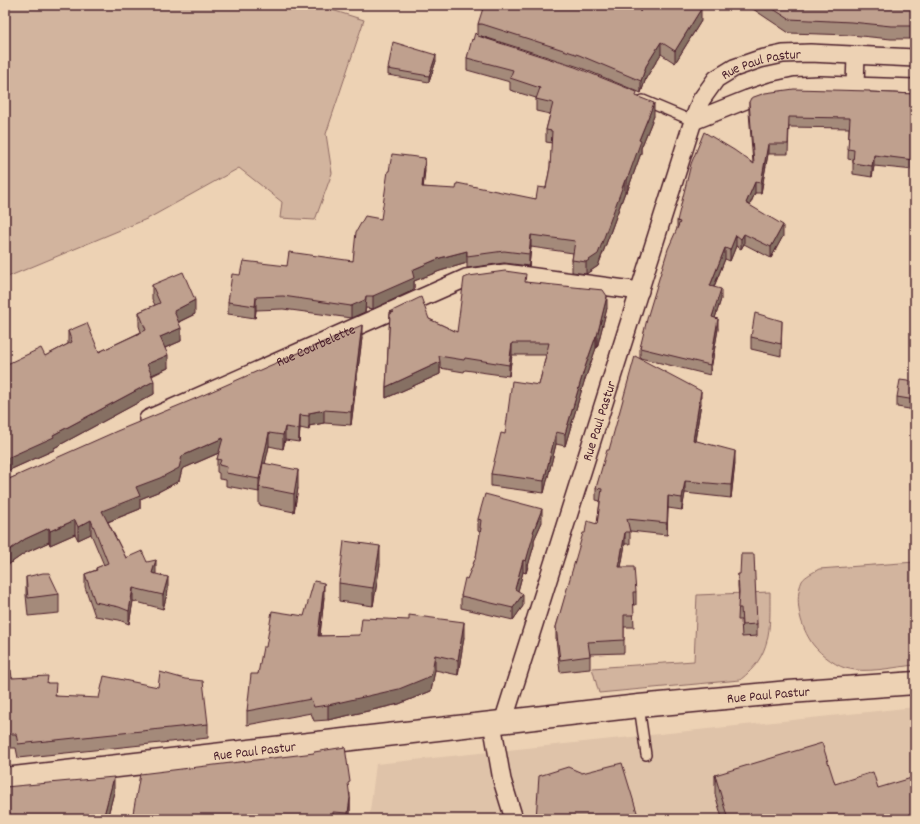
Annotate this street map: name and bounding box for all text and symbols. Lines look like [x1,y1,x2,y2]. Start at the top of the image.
street label: Rue Paul Pastur [718,45,802,86]
street label: Rue Courbelette [273,320,359,373]
street label: Rue Paul Pastur [578,378,622,464]
street label: Rue Paul Pastur [726,682,811,710]
street label: Rue Paul Pastur [212,737,298,767]

